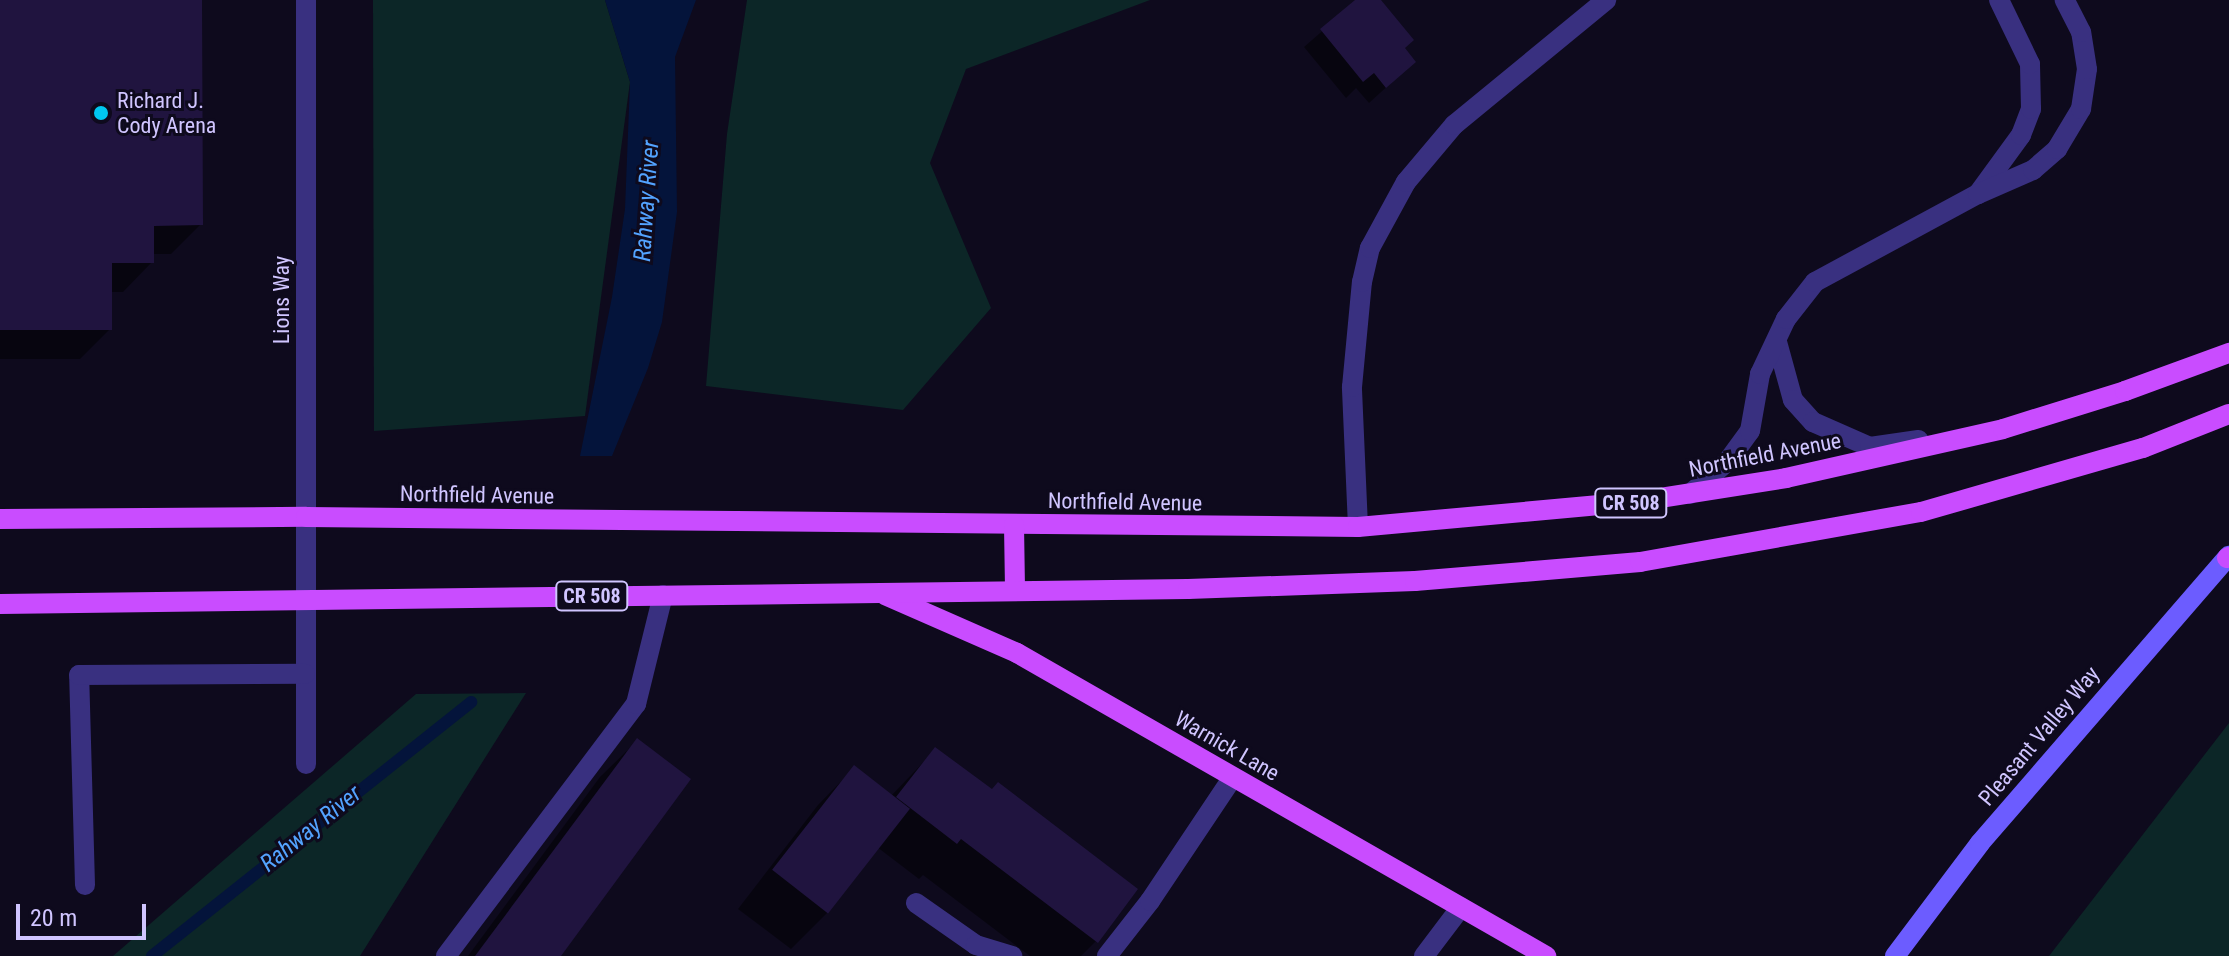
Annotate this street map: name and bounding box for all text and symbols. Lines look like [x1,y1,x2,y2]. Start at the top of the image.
place label: Richard J. Cody Arena [117,87,216,138]
marker: Richard J. Cody Arena [92,104,110,122]
water label: Rahway River [628,139,666,263]
street label: Lions Way [269,256,295,344]
street label: Northfield Avenue [1687,427,1843,483]
street label: Northfield Avenue [400,480,554,510]
street label: Northfield Avenue [1048,487,1202,517]
road number: CR 508 [1593,487,1669,519]
road number: CR 508 [554,580,630,612]
street label: Pleasant Valley Way [1973,661,2105,811]
street label: Warnick Lane [1170,705,1284,787]
water label: Rahway River [255,780,367,878]
scale bar [20,888,150,938]
text: 20 m [30,904,77,932]

